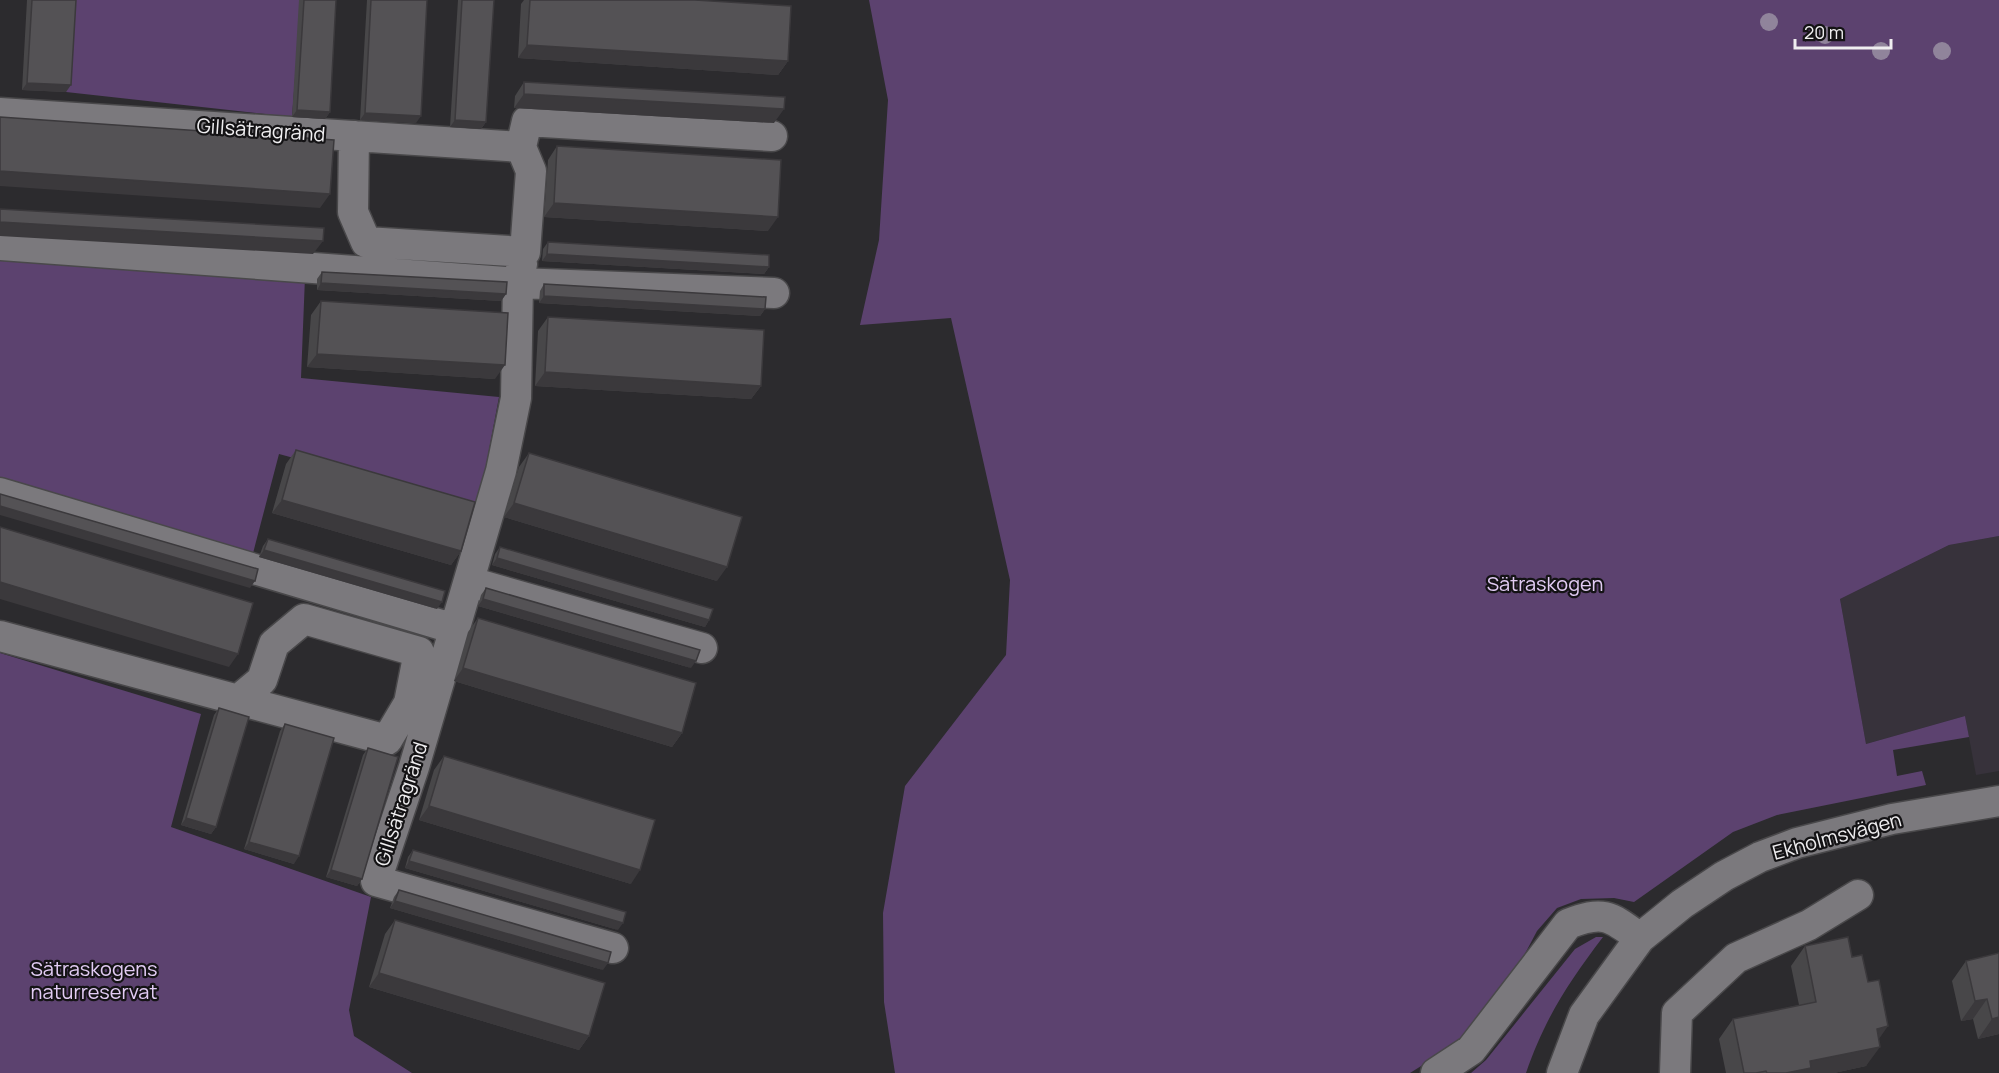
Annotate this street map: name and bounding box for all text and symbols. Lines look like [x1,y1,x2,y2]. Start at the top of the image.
scale bar [1795,12,1891,50]
text: 20 m [1804,20,1844,44]
street label: Gillsätragränd [196,112,326,147]
park label: Sätraskogen [1487,570,1603,597]
street label: Gillsätragränd [368,738,433,869]
street label: Ekholmsvägen [1769,805,1904,866]
park label: Sätraskogens naturreservat [30,955,158,1005]

